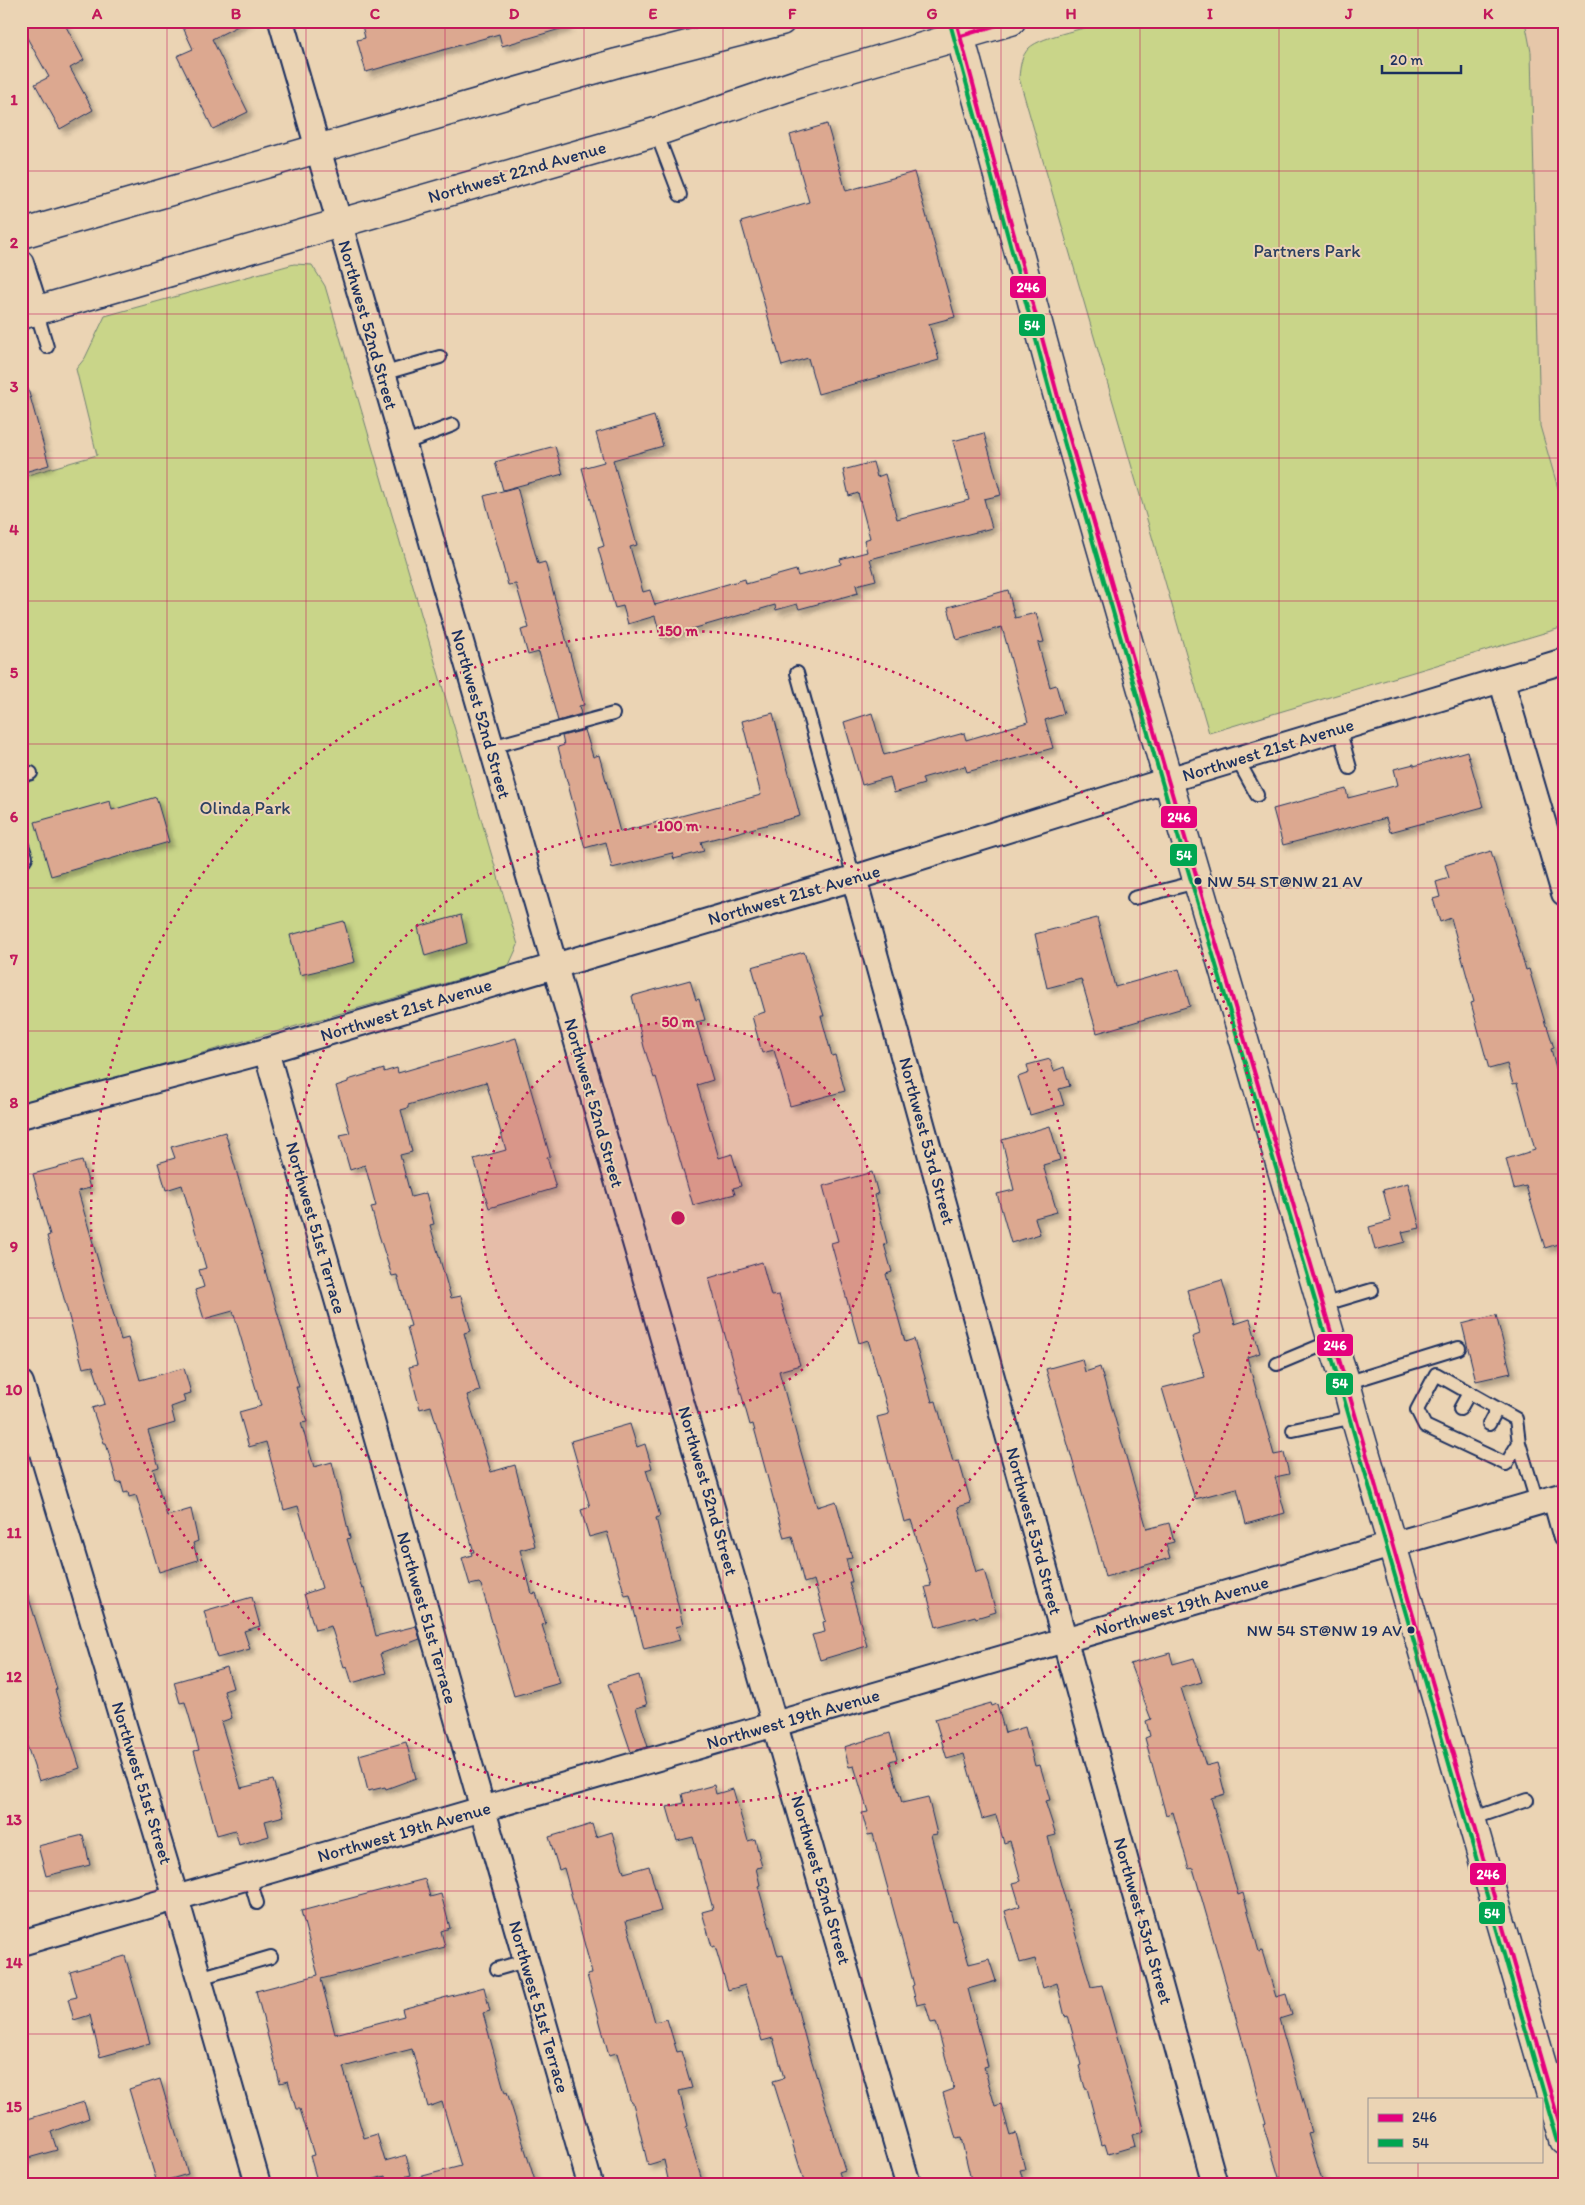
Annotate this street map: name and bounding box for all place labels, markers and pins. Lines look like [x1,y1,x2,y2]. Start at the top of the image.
place label: NW 54 ST@NW 21 AV [1207,871,1362,891]
marker: NW 54 ST@NW 21 AV [1193,876,1203,886]
centre of rings [669,1209,687,1227]
place label: NW 54 ST@NW 19 AV [1247,1620,1402,1640]
marker: NW 54 ST@NW 19 AV [1406,1625,1416,1635]

